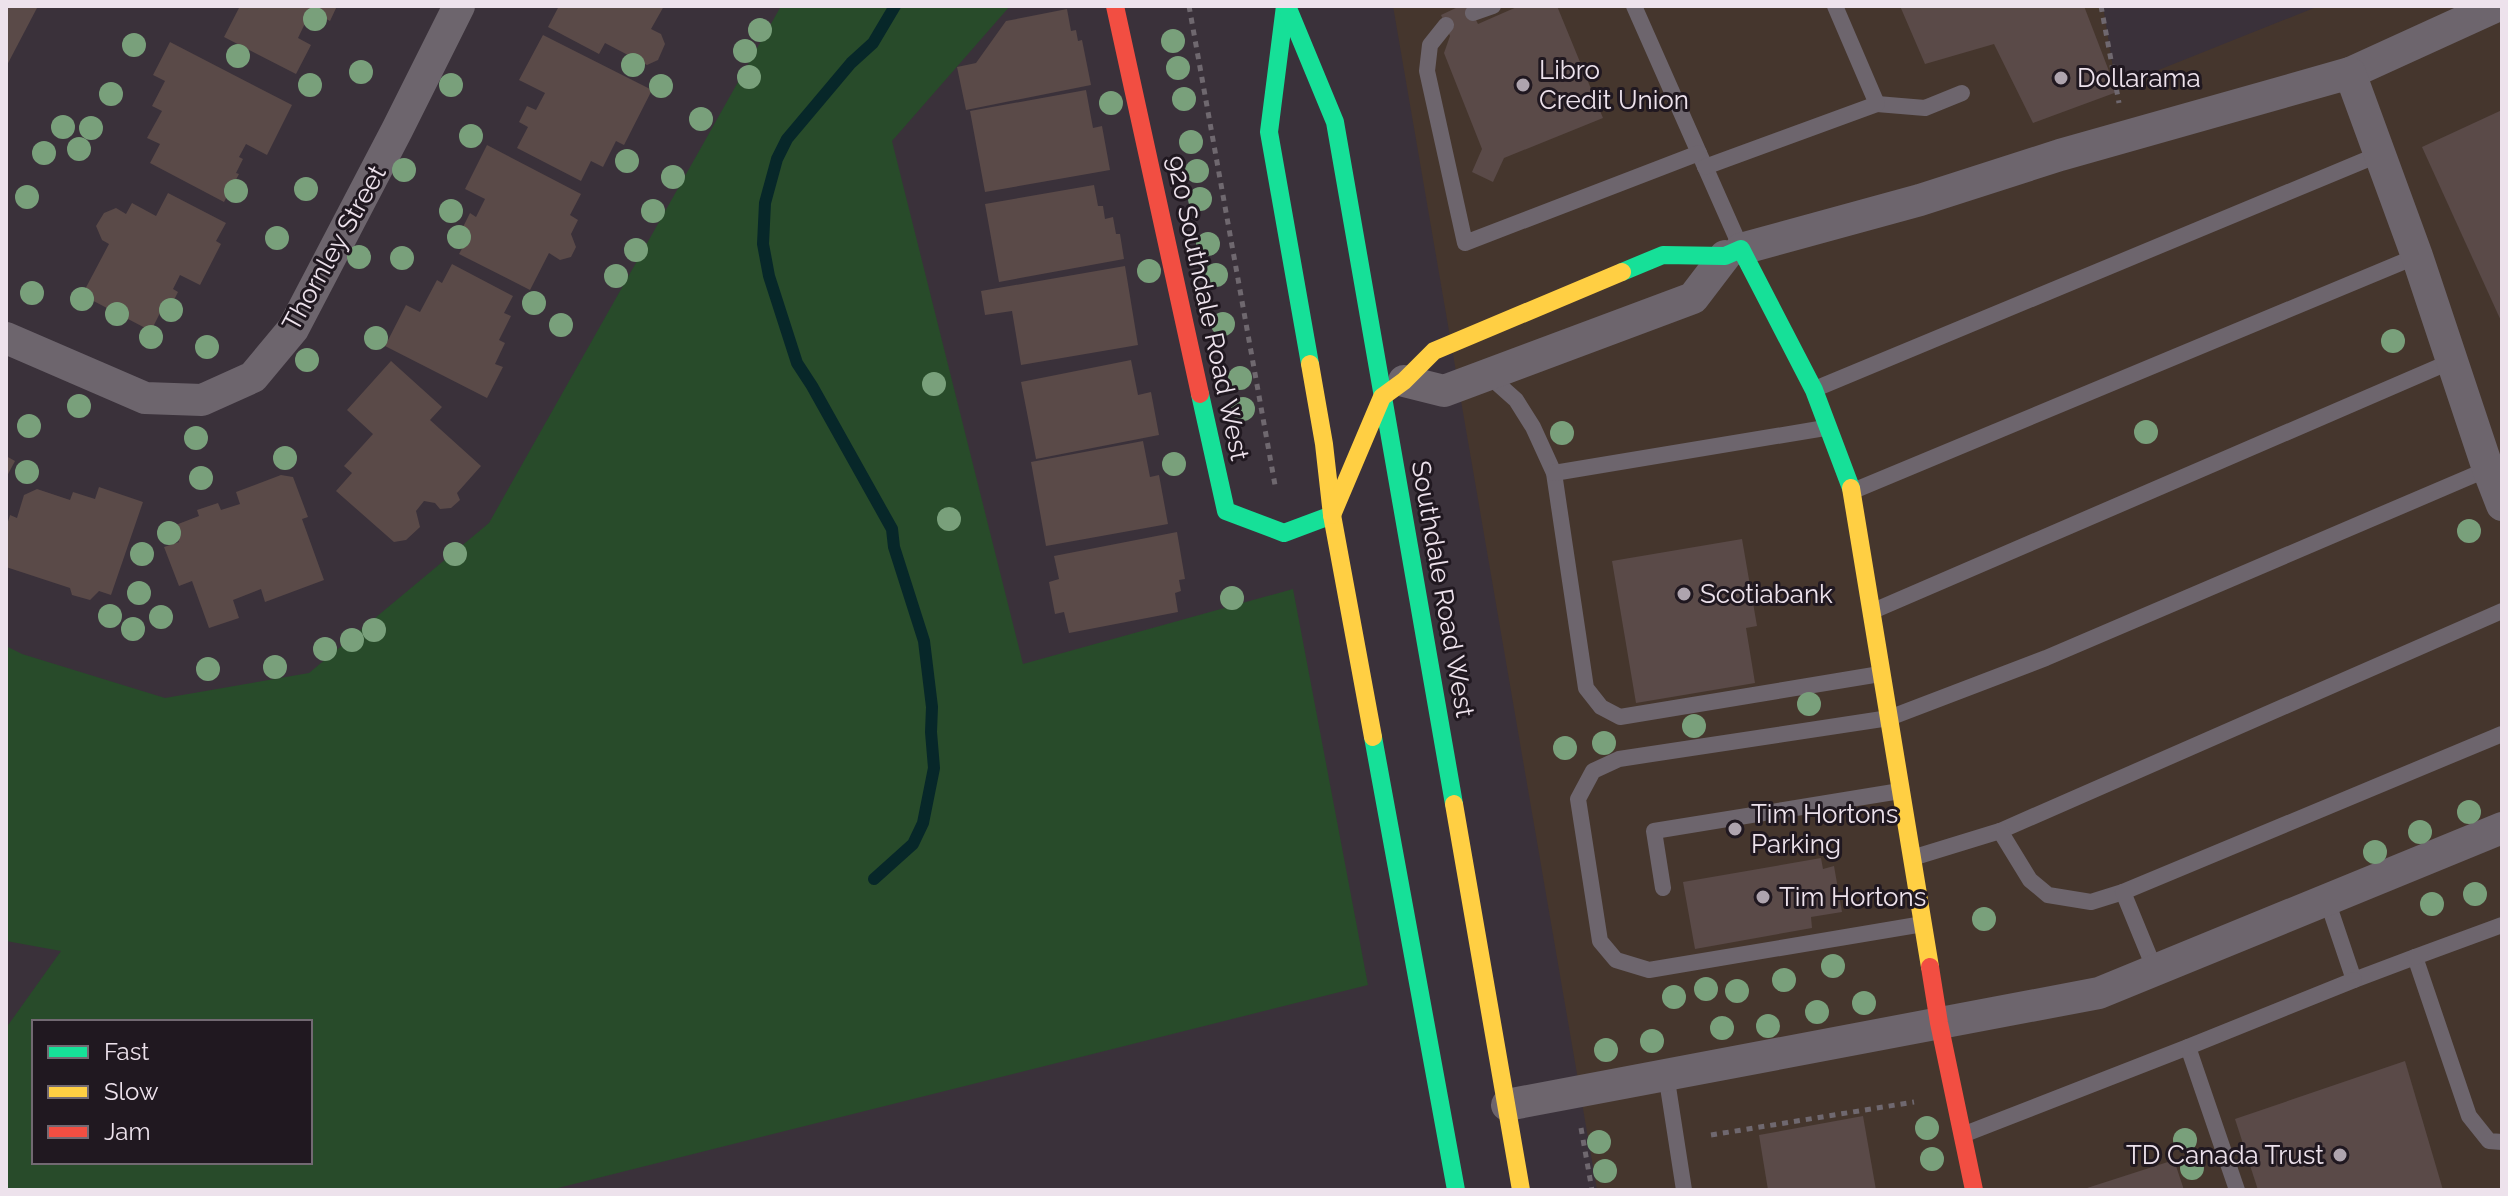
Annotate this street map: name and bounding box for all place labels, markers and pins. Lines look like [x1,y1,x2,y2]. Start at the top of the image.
place label: Libro Credit Union [1539,55,1689,115]
place label: Dollarama [2077,63,2201,93]
marker: Dollarama [2052,69,2070,87]
marker: Libro Credit Union [1514,76,1532,94]
place label: Scotiabank [1700,579,1833,609]
marker: Scotiabank [1675,585,1693,603]
place label: Tim Hortons Parking [1751,799,1898,859]
marker: Tim Hortons Parking [1726,820,1744,838]
place label: Tim Hortons [1779,882,1926,912]
marker: Tim Hortons [1754,888,1772,906]
place label: TD Canada Trust [2126,1140,2324,1170]
marker: TD Canada Trust [2331,1146,2349,1164]

